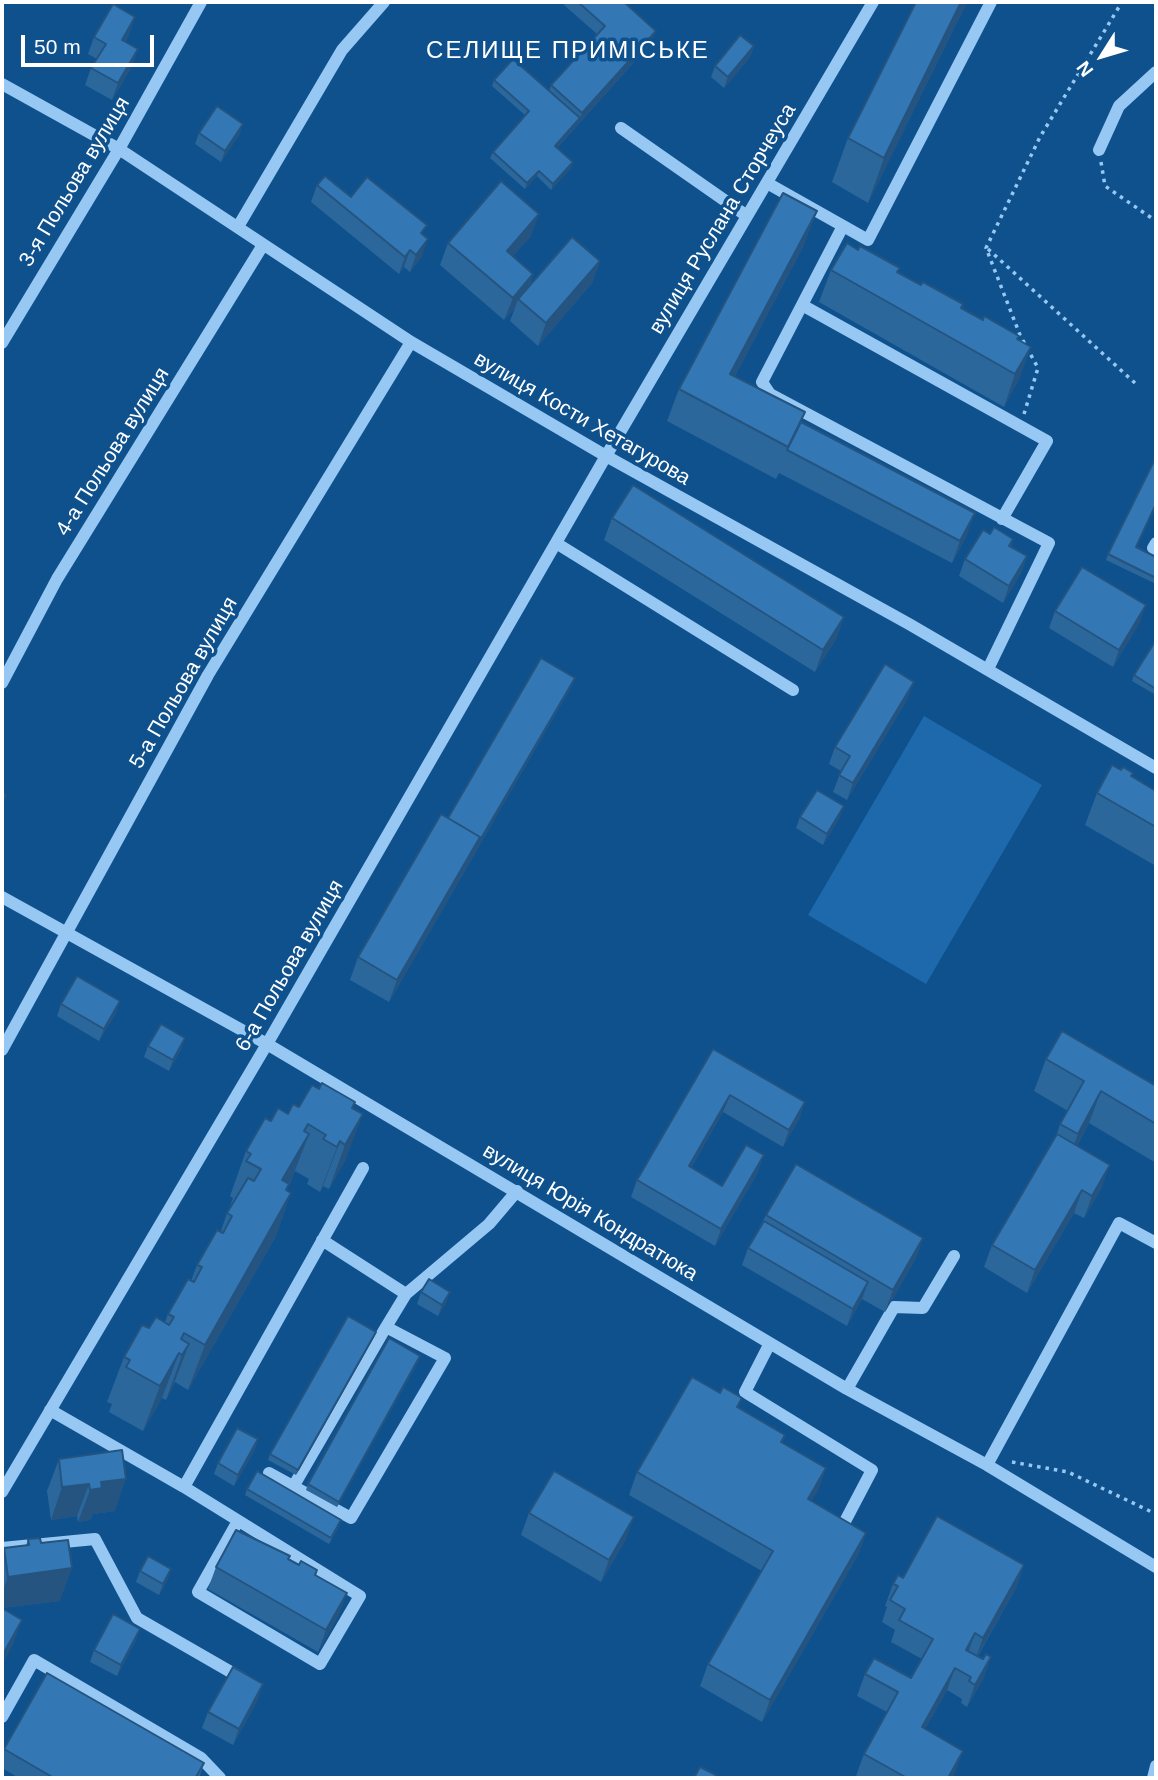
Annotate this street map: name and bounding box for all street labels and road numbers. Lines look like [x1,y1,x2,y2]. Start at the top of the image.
street label: 3-я Польова вулиця [14,93,136,271]
street label: вулиця Руслана Сторчеуса [644,99,802,339]
street label: вулиця Кости Хетагурова [469,347,695,491]
street label: 4-а Польова вулиця [51,363,175,541]
street label: 5-а Польова вулиця [125,593,243,773]
street label: 6-а Польова вулиця [231,876,349,1056]
street label: вулиця Юрія Кондратюка [478,1139,702,1287]

